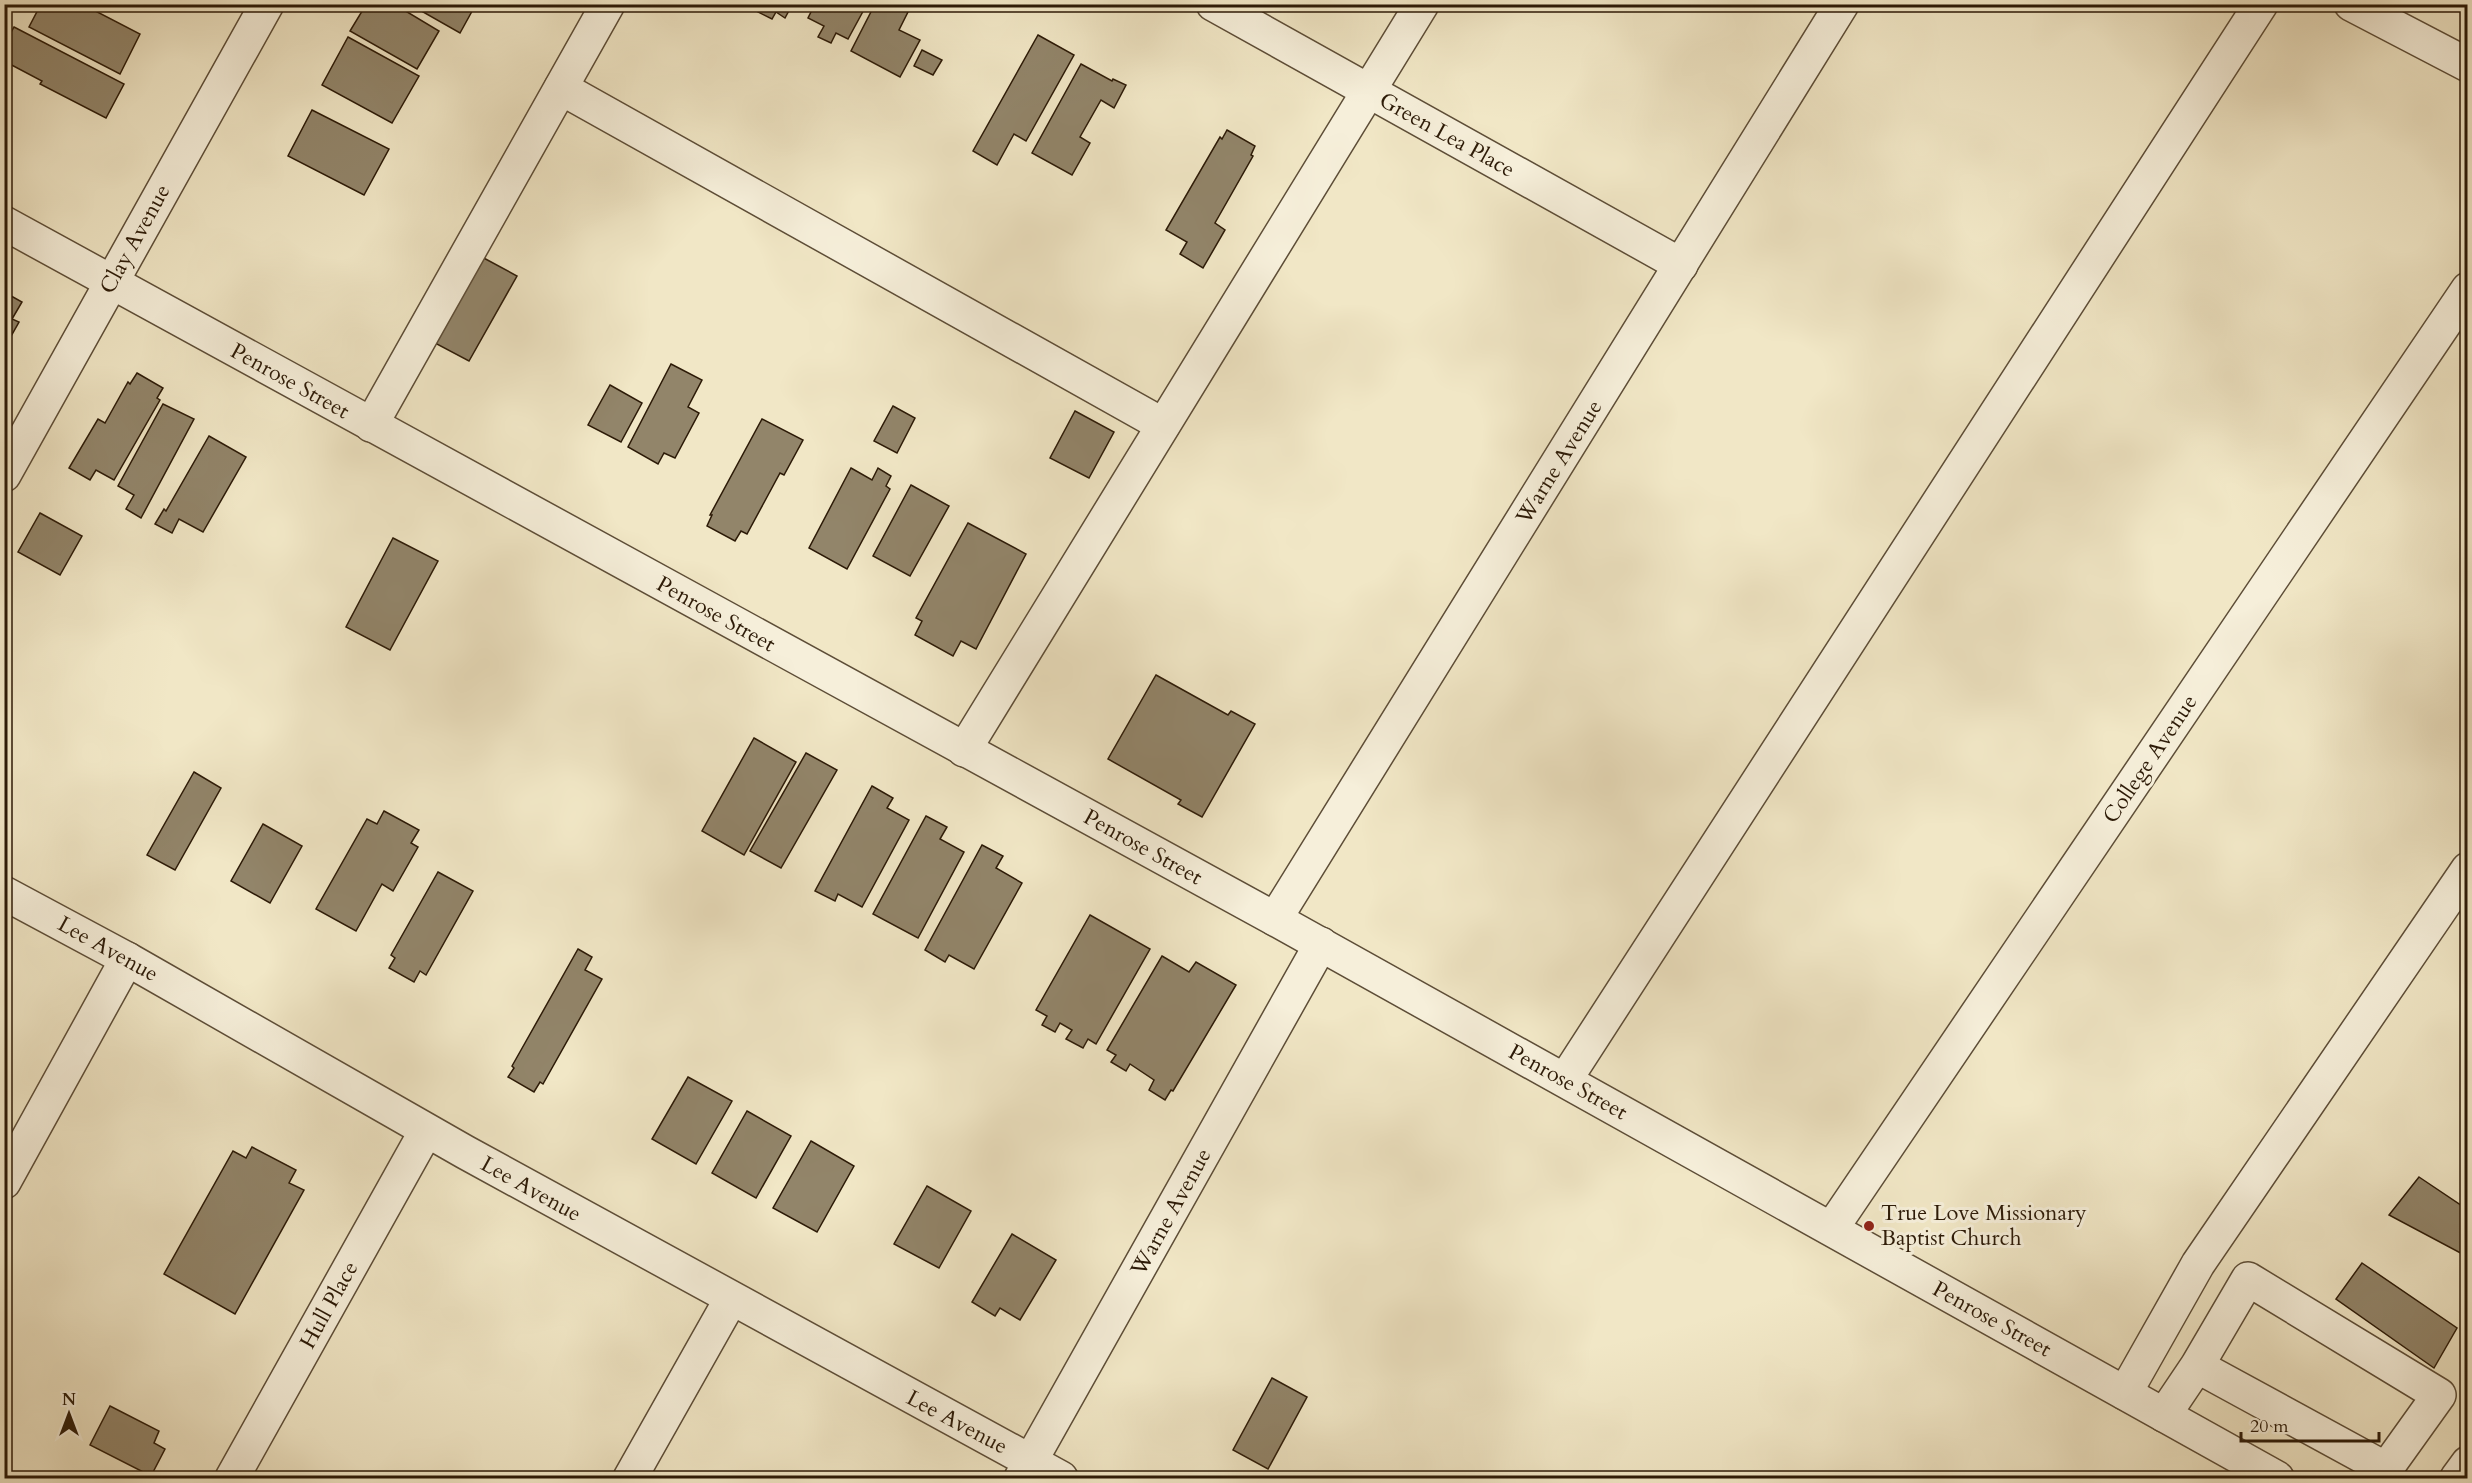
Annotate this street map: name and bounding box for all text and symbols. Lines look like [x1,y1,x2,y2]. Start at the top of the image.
street label: Green Lea Place [1374,85,1520,185]
street label: Clay Avenue [93,179,177,299]
street label: Penrose Street [225,336,355,426]
street label: Warne Avenue [1508,394,1609,531]
street label: Penrose Street [651,569,781,659]
street label: College Avenue [2096,689,2204,829]
street label: Penrose Street [1078,802,1208,892]
street label: Lee Avenue [52,909,164,989]
street label: Penrose Street [1503,1037,1633,1127]
street label: Warne Avenue [1123,1143,1218,1282]
street label: Lee Avenue [475,1149,587,1229]
place label: True Love Missionary Baptist Church [1881,1198,2087,1253]
marker: True Love Missionary Baptist Church [1862,1219,1876,1233]
street label: Hull Place [293,1256,365,1354]
street label: Penrose Street [1927,1274,2057,1364]
street label: Lee Avenue [901,1383,1013,1461]
north arrow [39,1384,99,1444]
text: N [62,1389,76,1411]
scale bar [2241,1405,2379,1443]
text: 20 m [2250,1414,2289,1439]

